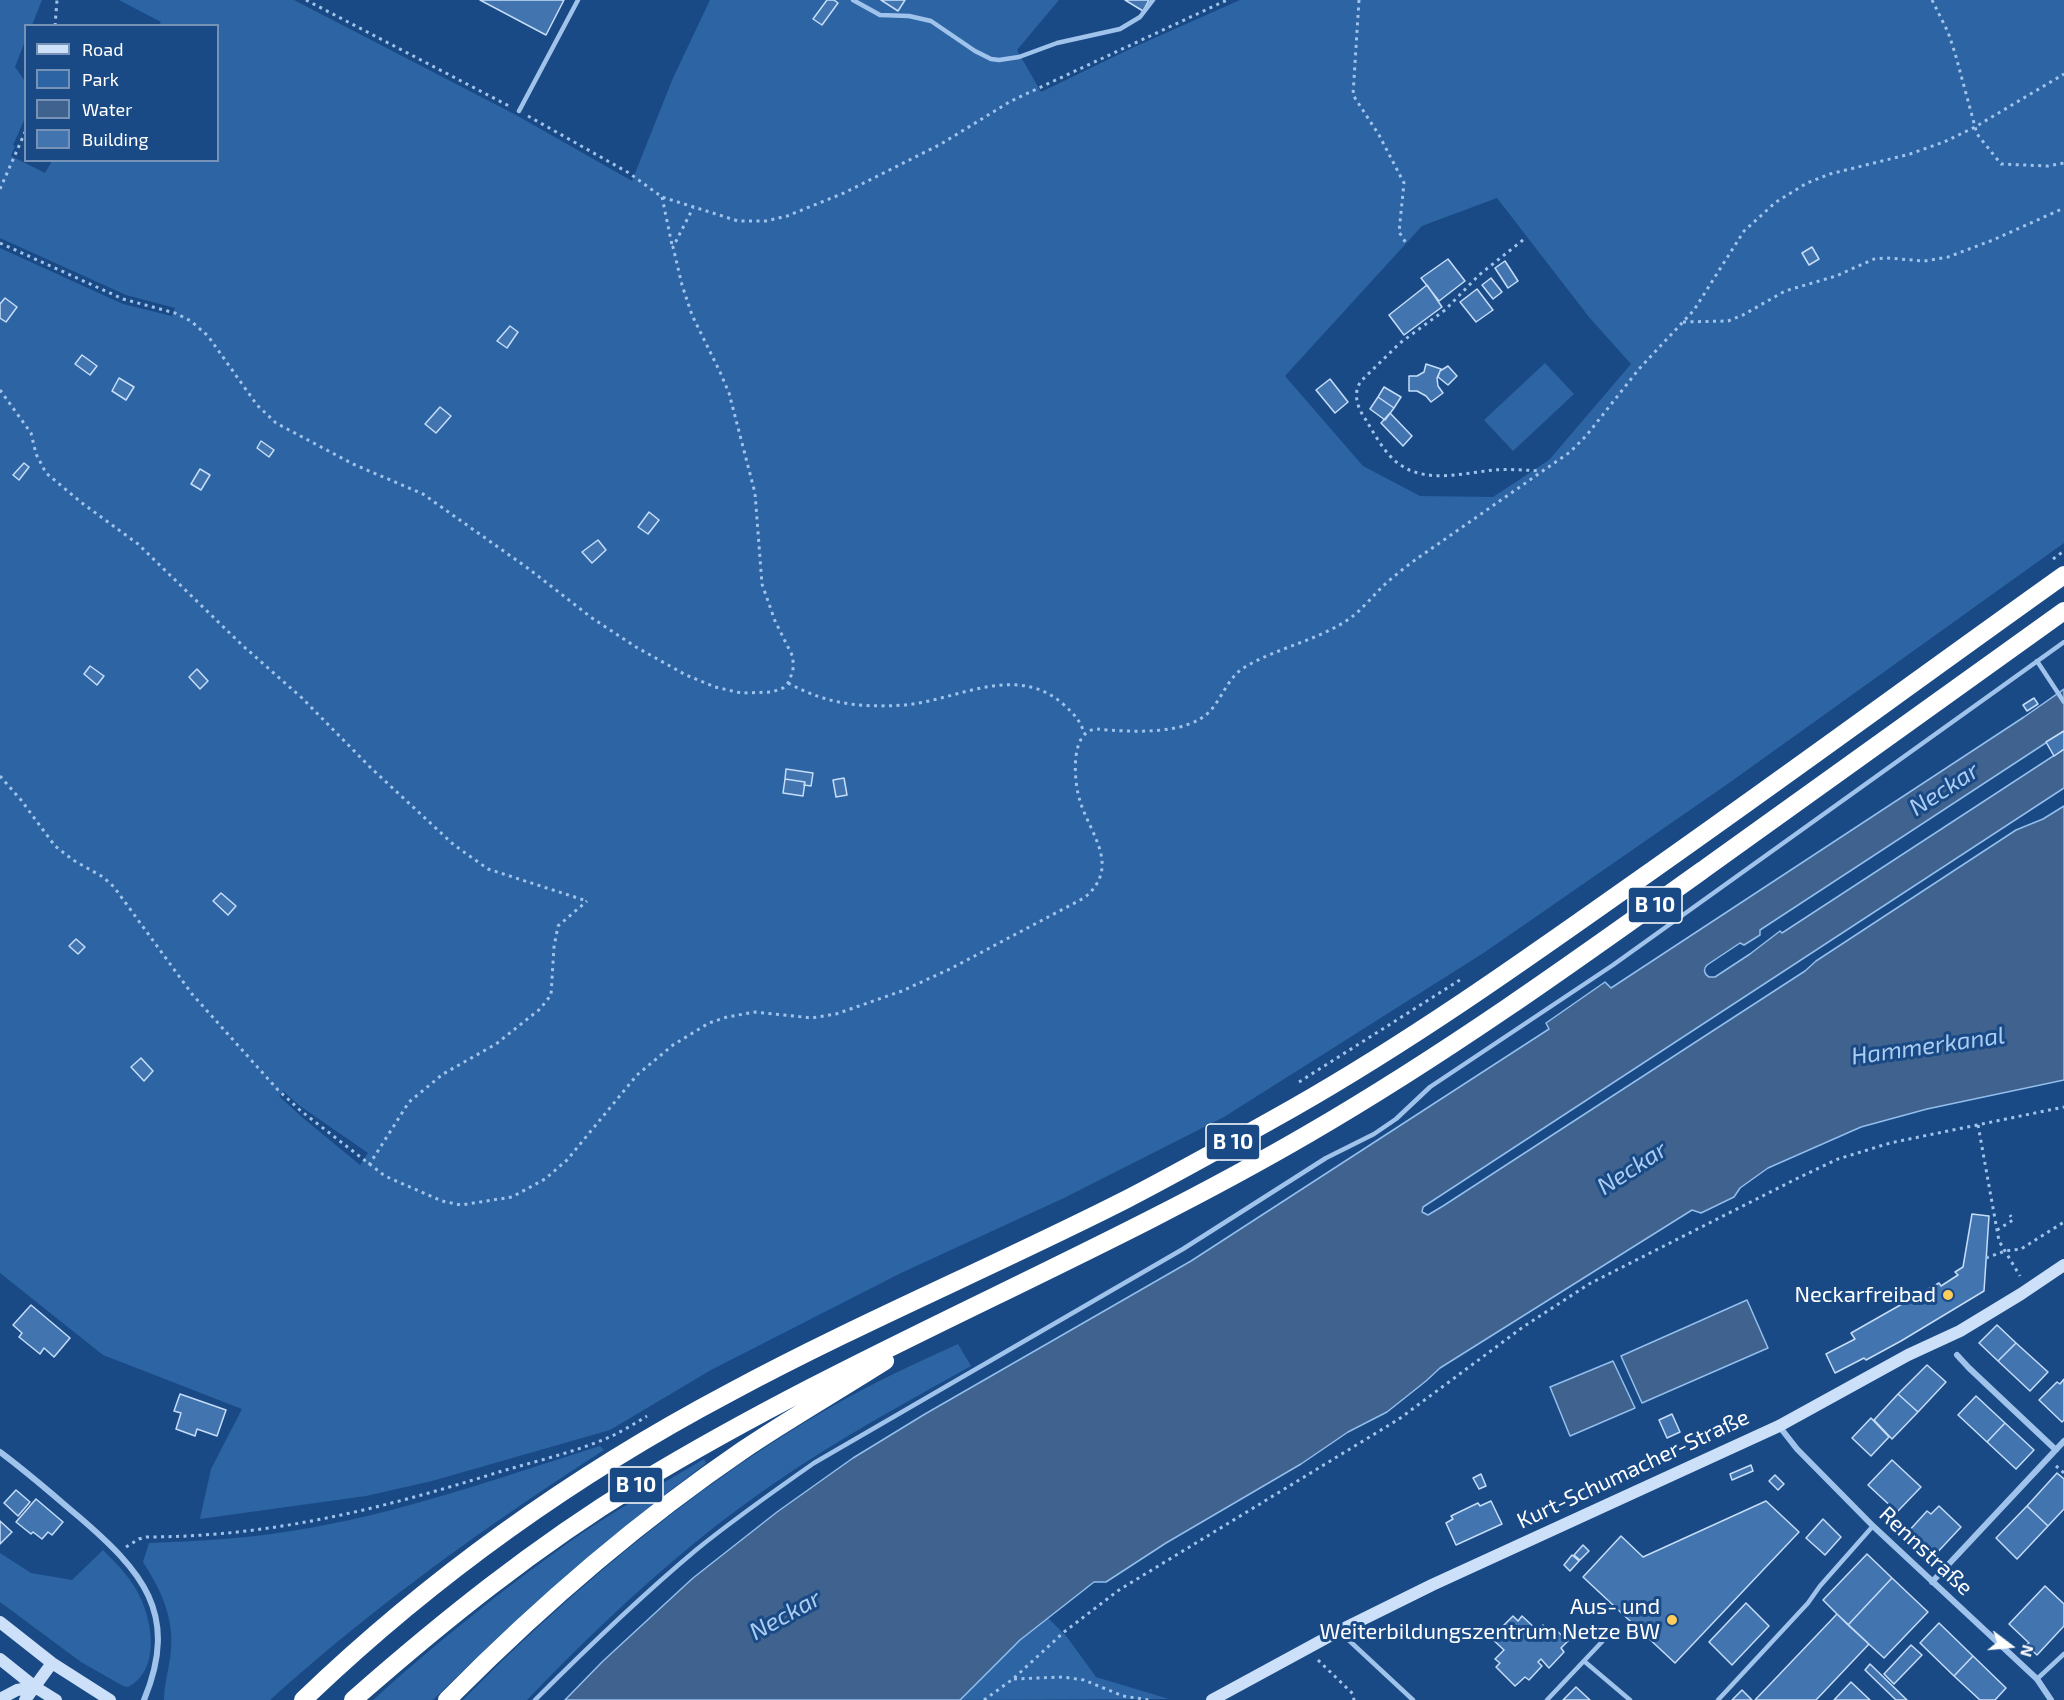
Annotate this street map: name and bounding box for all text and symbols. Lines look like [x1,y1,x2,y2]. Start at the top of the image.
legend [24,24,219,162]
text: Road [82,38,123,60]
text: Park [82,68,119,90]
text: Water [82,98,132,120]
text: Building [82,128,149,150]
water label: Neckar [1904,756,1984,822]
road number: B 10 [1628,887,1682,923]
water label: Hammerkanal [1849,1021,2007,1071]
road number: B 10 [1206,1124,1260,1160]
water label: Neckar [1592,1135,1672,1201]
place label: Neckarfreibad [1794,1282,1936,1308]
marker: Neckarfreibad [1941,1288,1955,1302]
street label: Kurt-Schumacher-Straße [1513,1404,1753,1534]
road number: B 10 [609,1467,663,1503]
street label: Rennstraße [1874,1501,1978,1601]
water label: Neckar [744,1584,826,1646]
place label: Aus- und Weiterbildungszentrum Netze BW [1320,1594,1660,1646]
marker: Aus- und Weiterbildungszentrum Netze BW [1665,1613,1679,1627]
north arrow [1980,1616,2040,1676]
text: N [2017,1643,2039,1659]

